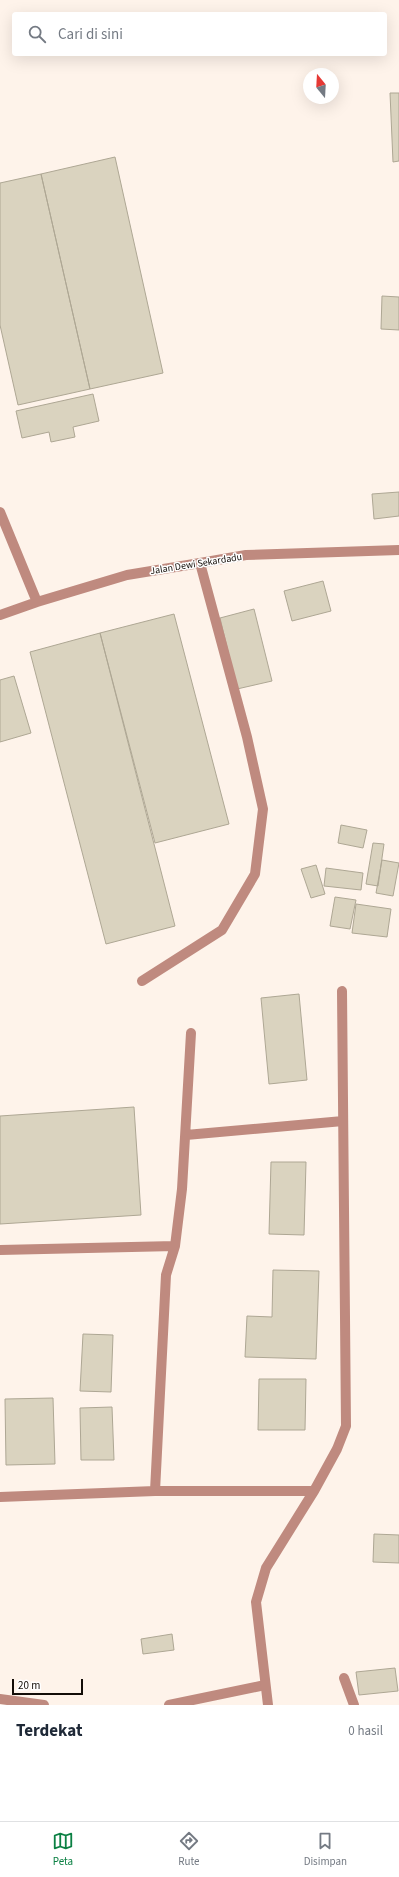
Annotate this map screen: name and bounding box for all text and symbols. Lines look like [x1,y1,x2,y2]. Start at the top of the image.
search box [12,12,387,56]
icon: search [26,23,48,45]
text: Cari di sini [58,24,123,45]
north arrow [303,68,339,104]
street label: Jalan Dewi Sekardadu [149,550,243,578]
scale bar [12,1677,83,1696]
text: 20 m [18,1678,40,1693]
text: Terdekat [16,1719,82,1743]
text: 0 hasil [348,1722,383,1740]
tab: Peta [52,1830,74,1869]
tab: Rute [178,1830,200,1869]
tab: Disimpan [304,1830,347,1869]

